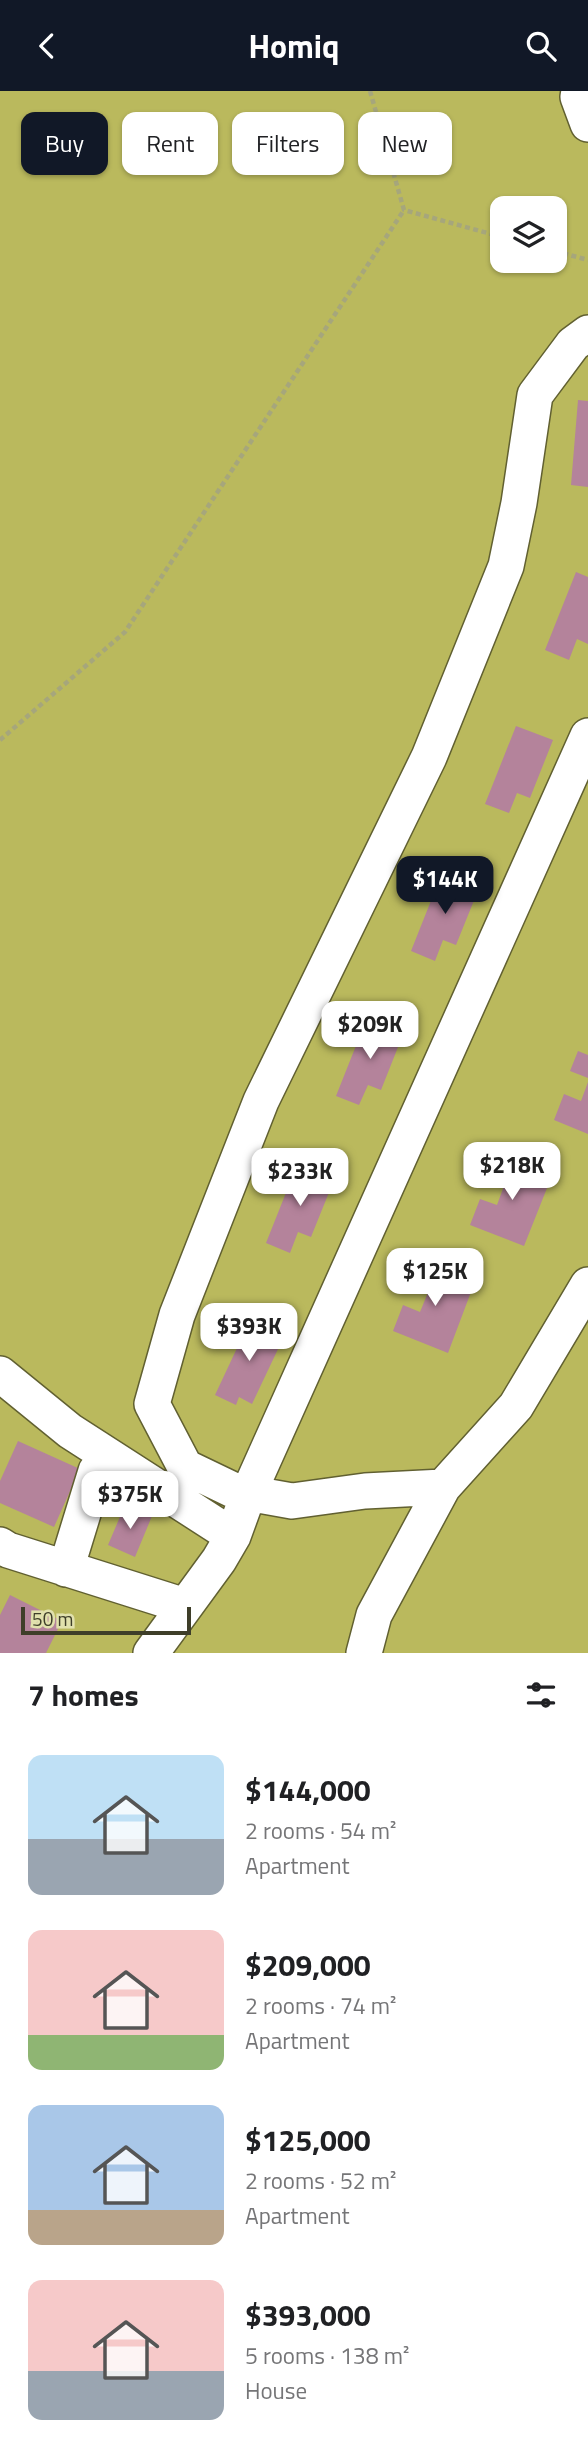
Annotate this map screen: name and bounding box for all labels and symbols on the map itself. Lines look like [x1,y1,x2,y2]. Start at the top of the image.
pin: $144K [396,857,494,916]
pin: $209K [321,1002,419,1061]
pin: $218K [463,1143,561,1202]
pin: $233K [251,1149,349,1208]
pin: $125K [386,1249,484,1308]
pin: $393K [200,1303,298,1363]
pin: $375K [81,1471,179,1531]
scale bar [21,1604,191,1636]

